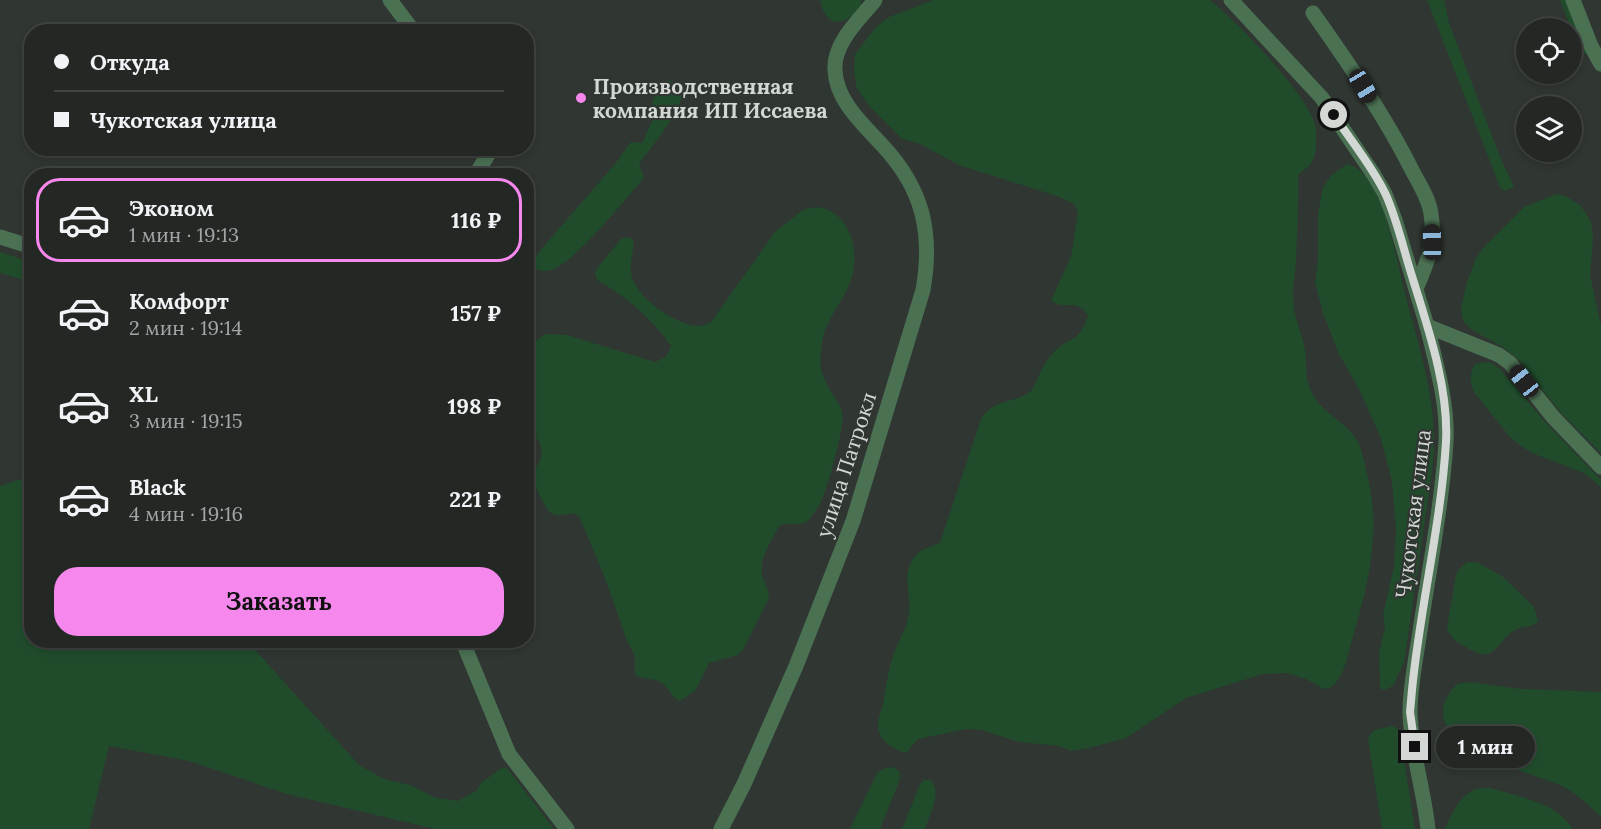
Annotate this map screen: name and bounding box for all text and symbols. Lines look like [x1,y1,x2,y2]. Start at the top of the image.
map controls [1516,18,1582,162]
button: locate [1516,18,1582,84]
text: Откуда [90,48,170,76]
car [1346,66,1380,106]
place label: Производственная компания ИП Иссаева [593,73,828,124]
marker: Производственная компания ИП Иссаева [574,91,588,105]
button: layers [1516,96,1582,162]
route start [1320,101,1347,128]
text: Чукотская улица [90,106,277,134]
icon: car [57,193,111,247]
text: Эконом [129,194,214,222]
text: 116 ₽ [451,206,501,234]
text: 1 мин · 19:13 [129,222,239,247]
car [1423,224,1441,260]
icon: car [57,286,111,340]
text: Комфорт [129,287,229,315]
text: 157 ₽ [450,299,501,327]
text: 2 мин · 19:14 [129,315,242,340]
car [1506,361,1542,401]
icon: car [57,379,111,433]
text: XL [129,380,158,408]
street label: улица Патрокл [810,389,882,541]
text: 198 ₽ [447,392,501,420]
text: 3 мин · 19:15 [129,408,243,433]
street label: Чукотская улица [1389,428,1437,600]
icon: car [57,472,111,526]
text: Black [129,473,186,501]
text: 221 ₽ [449,485,501,513]
text: 4 мин · 19:16 [129,501,243,526]
button: Заказать [54,567,504,636]
callout: 1 мин [1436,726,1535,768]
route end [1401,733,1428,760]
text: 1 мин [1458,734,1513,759]

